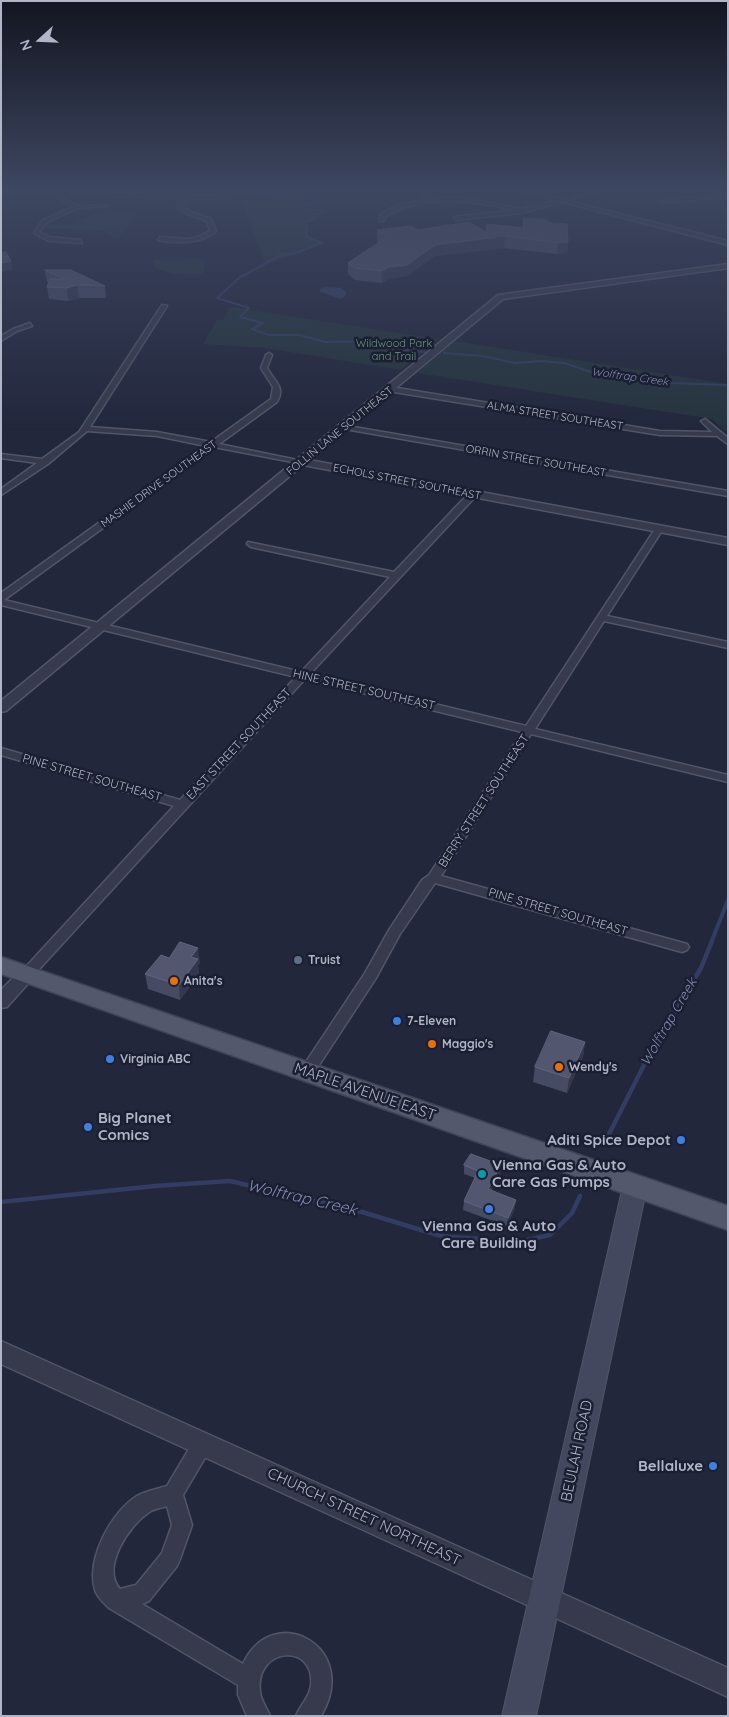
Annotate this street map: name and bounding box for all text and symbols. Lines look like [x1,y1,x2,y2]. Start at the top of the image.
north arrow [15,15,65,65]
text: N [16,37,36,53]
park label: Wildwood Park and Trail [356,337,432,363]
water label: Wolftrap Creek [591,365,669,389]
street label: FOLLIN LANE SOUTHEAST [284,384,396,478]
street label: ALMA STREET SOUTHEAST [486,399,624,433]
street label: MASHIE DRIVE SOUTHEAST [98,437,220,531]
street label: ORRIN STREET SOUTHEAST [465,442,607,480]
street label: ECHOLS STREET SOUTHEAST [332,461,482,503]
street label: HINE STREET SOUTHEAST [291,667,437,713]
street label: EAST STREET SOUTHEAST [184,685,294,803]
street label: BERRY STREET SOUTHEAST [436,732,532,870]
street label: PINE STREET SOUTHEAST [21,751,163,805]
street label: PINE STREET SOUTHEAST [487,885,629,939]
place label: Truist [308,953,341,967]
marker: Truist [292,954,304,966]
place label: Anita's [184,974,222,988]
marker: Anita's [168,975,180,987]
water label: Wolftrap Creek [637,975,701,1069]
place label: 7-Eleven [407,1014,456,1028]
marker: 7-Eleven [391,1015,403,1027]
place label: Maggio's [442,1037,493,1051]
marker: Maggio's [426,1038,438,1050]
place label: Virginia ABC [120,1052,190,1066]
marker: Virginia ABC [104,1053,116,1065]
street label: MAPLE AVENUE EAST [292,1059,438,1125]
place label: Wendy's [569,1060,617,1074]
marker: Wendy's [553,1061,565,1073]
place label: Big Planet Comics [98,1109,172,1144]
marker: Big Planet Comics [82,1121,94,1133]
place label: Aditi Spice Depot [547,1131,671,1149]
marker: Aditi Spice Depot [675,1134,687,1146]
place label: Vienna Gas & Auto Care Gas Pumps [492,1156,626,1191]
marker: Vienna Gas & Auto Care Gas Pumps [476,1168,488,1180]
water label: Wolftrap Creek [245,1176,359,1220]
marker: Vienna Gas & Auto Care Building [483,1203,495,1215]
place label: Vienna Gas & Auto Care Building [422,1217,556,1252]
street label: BEULAH ROAD [557,1399,597,1503]
place label: Bellaluxe [638,1457,703,1475]
marker: Bellaluxe [707,1460,719,1472]
street label: CHURCH STREET NORTHEAST [264,1464,464,1570]

